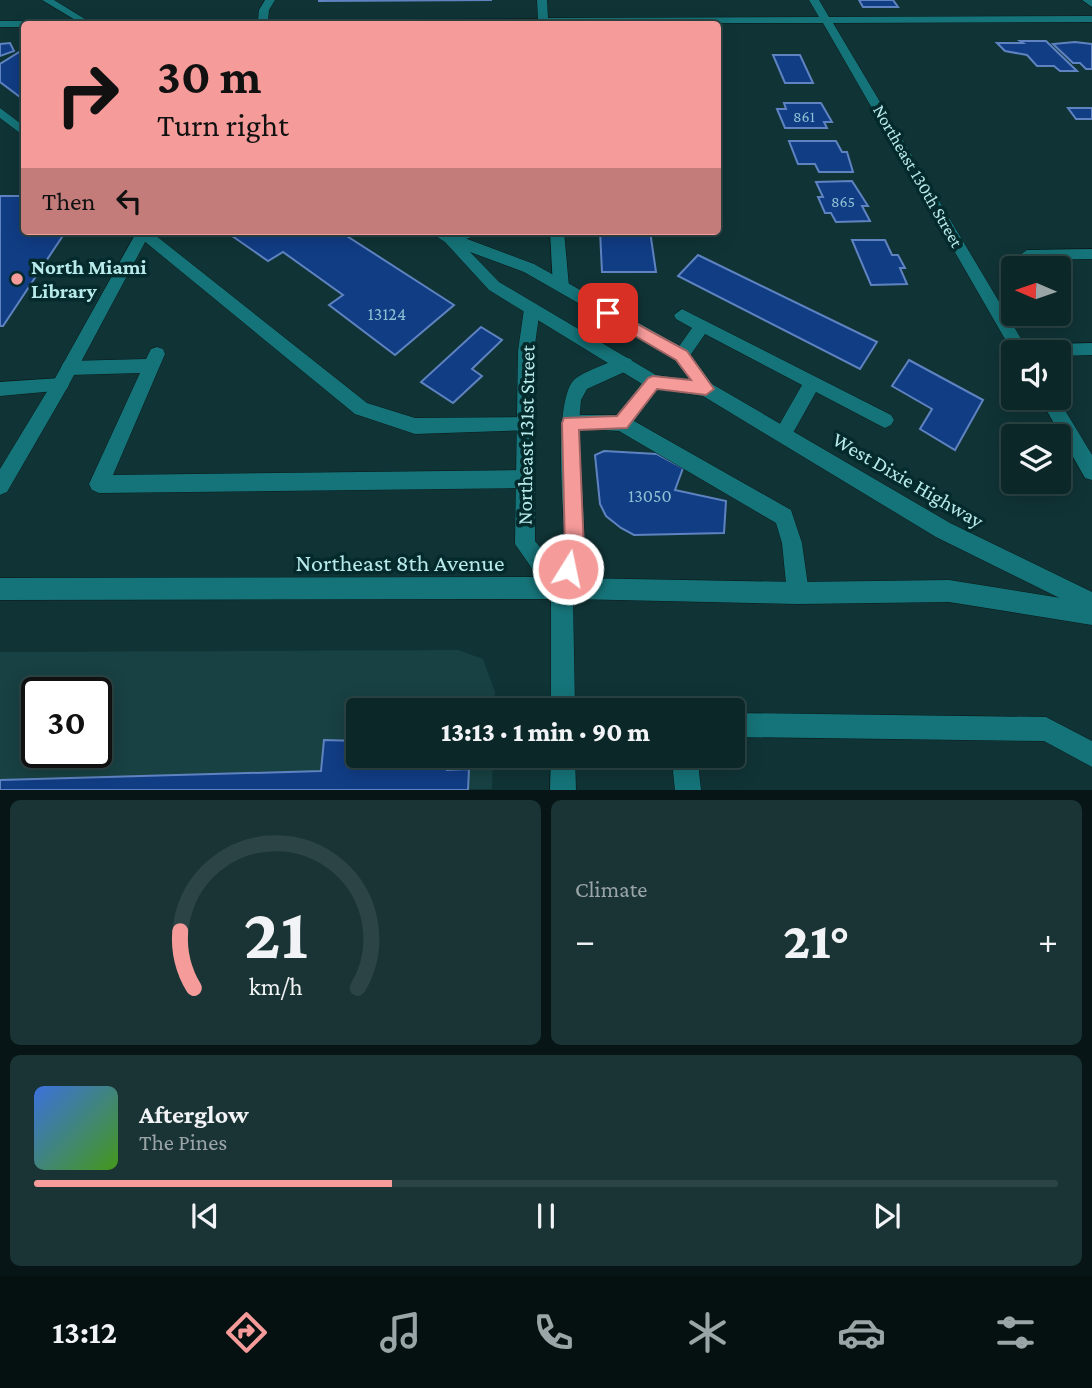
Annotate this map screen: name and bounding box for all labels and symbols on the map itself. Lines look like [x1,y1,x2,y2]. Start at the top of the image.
street label: Northeast 130th Street [869,101,967,252]
house number: 861 [793,108,815,125]
house number: 865 [831,193,855,210]
place label: North Miami Library [31,255,147,303]
north arrow [1001,256,1071,326]
marker: North Miami Library [9,271,25,287]
pin [578,283,638,343]
house number: 13124 [368,304,406,324]
street label: Northeast 131st Street [512,344,540,525]
street label: West Dixie Highway [828,427,988,533]
house number: 13050 [628,486,672,506]
position arrow [531,532,605,606]
street label: Northeast 8th Avenue [295,549,505,576]
speed limit sign: 30 [21,677,112,768]

